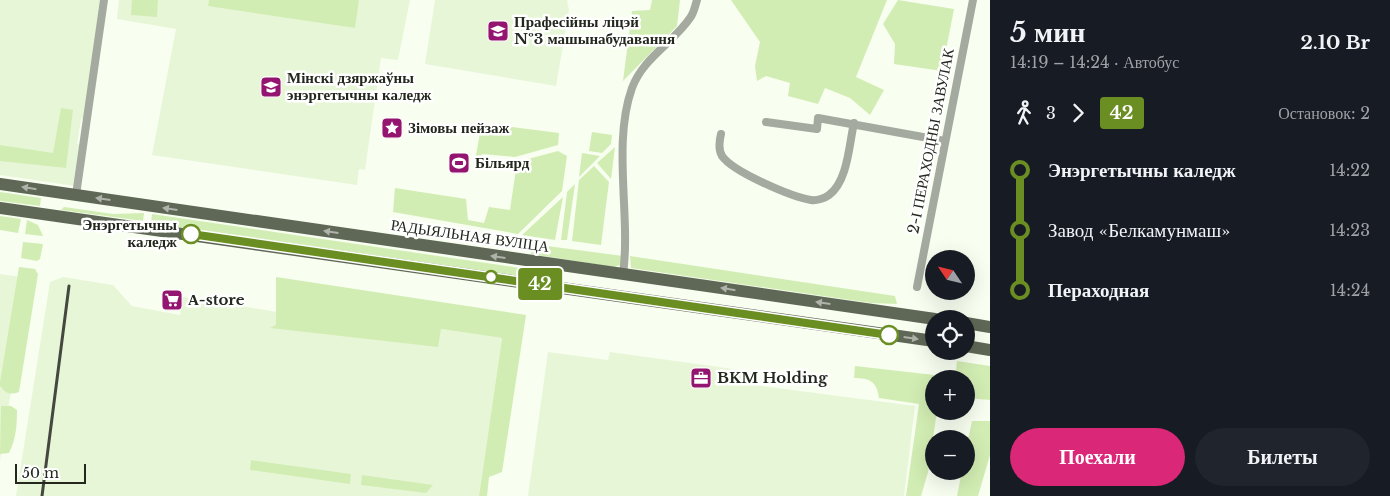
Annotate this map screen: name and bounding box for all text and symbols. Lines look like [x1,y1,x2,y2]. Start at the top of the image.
place label: Прафесійны ліцэй №3 машынабудавання [514,12,675,48]
text: 5 мин [1010,15,1085,50]
school or university icon: Прафесійны ліцэй №3 машынабудавання [486,19,510,43]
text: 2.10 Br [1300,31,1370,54]
street label: 2-І ПЕРАХОДНЫ ЗАВУЛАК [903,46,958,235]
text: 14:19 – 14:24 · Автобус [1010,52,1179,72]
place label: Мінскі дзяржаўны энэргетычны каледж [287,68,432,104]
school or university icon: Мінскі дзяржаўны энэргетычны каледж [259,75,283,99]
icon: walk [1010,99,1038,127]
icon: forward [1064,99,1092,127]
text: 42 [1110,102,1134,124]
text: 3 [1046,103,1056,123]
text: Остановок: 2 [1278,103,1370,123]
place icon: Зімовы пейзаж [380,116,404,140]
place label: Зімовы пейзаж [408,118,510,137]
sports icon: Більярд [447,151,471,175]
place label: Більярд [475,153,530,172]
text: Энэргетычны каледж [1048,159,1236,182]
text: 14:22 [1329,160,1370,180]
one-way arrow [21,184,37,192]
one-way arrow [95,195,111,203]
one-way arrow [162,204,178,212]
place label: Энэргетычны каледж [82,215,177,251]
street label: РАДЫЯЛЬНАЯ ВУЛІЦА [390,215,551,256]
text: Завод «Белкамунмаш» [1048,219,1230,242]
text: 14:23 [1329,220,1370,240]
marker: Энэргетычны каледж [181,224,201,244]
one-way arrow [323,228,339,236]
north arrow [925,250,975,300]
map controls [925,250,975,480]
one-way arrow [489,253,505,261]
line badge: 42 [518,268,562,300]
unlabelled marker [484,270,498,284]
text: 42 [528,273,552,295]
text: Пераходная [1048,279,1149,302]
text: 14:24 [1330,280,1370,300]
one-way arrow [720,285,736,293]
supermarket icon: А-store [160,288,184,312]
place label: А-store [188,290,245,309]
one-way arrow [814,298,830,306]
button: locate [925,310,975,360]
unlabelled marker [879,325,899,345]
one-way arrow [904,335,920,343]
office icon: BKM Holding [689,366,713,390]
place label: BKM Holding [717,368,828,387]
button: + [925,370,975,420]
button: Поехали [1010,428,1185,486]
button: Билеты [1195,428,1370,486]
button: − [925,430,975,480]
scale bar [15,461,86,484]
text: 50 m [22,464,59,482]

